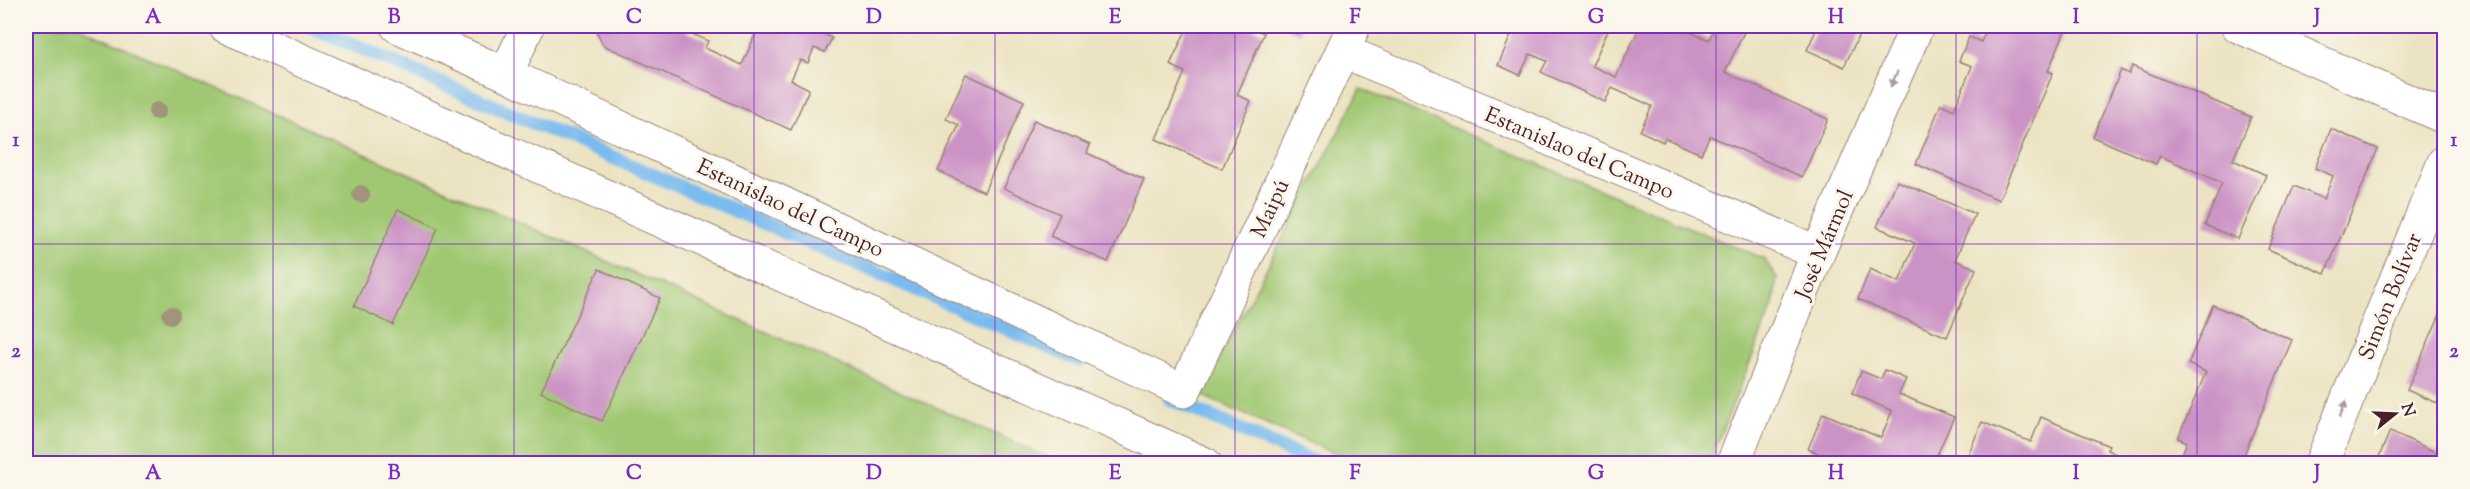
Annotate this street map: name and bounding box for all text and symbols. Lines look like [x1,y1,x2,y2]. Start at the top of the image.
text: A [145,4,162,33]
text: B [388,4,401,33]
text: C [626,4,642,33]
text: D [866,4,882,33]
text: E [1109,4,1122,33]
text: F [1349,4,1361,33]
text: G [1588,4,1605,33]
text: H [1828,4,1844,33]
text: I [2073,4,2080,33]
text: J [2312,4,2320,33]
one-way arrow [1889,70,1898,88]
street label: Estanislao del Campo [1479,100,1679,209]
text: 1 [13,127,20,156]
text: 1 [2451,127,2458,156]
street label: Estanislao del Campo [691,152,889,267]
street label: Maipú [1244,174,1299,244]
street label: José Mármol [1788,185,1863,306]
street label: Simón Bolívar [2352,229,2432,366]
text: 2 [11,338,21,367]
text: 2 [2449,338,2459,367]
north arrow [2365,384,2425,444]
one-way arrow [2338,400,2348,418]
text: N [2394,401,2420,420]
text: A [145,460,162,489]
text: B [388,460,401,489]
text: C [626,460,642,489]
text: D [866,460,882,489]
text: E [1109,460,1122,489]
text: F [1349,460,1361,489]
text: G [1588,460,1605,489]
text: H [1828,460,1844,489]
text: I [2073,460,2080,489]
text: J [2312,460,2320,489]

